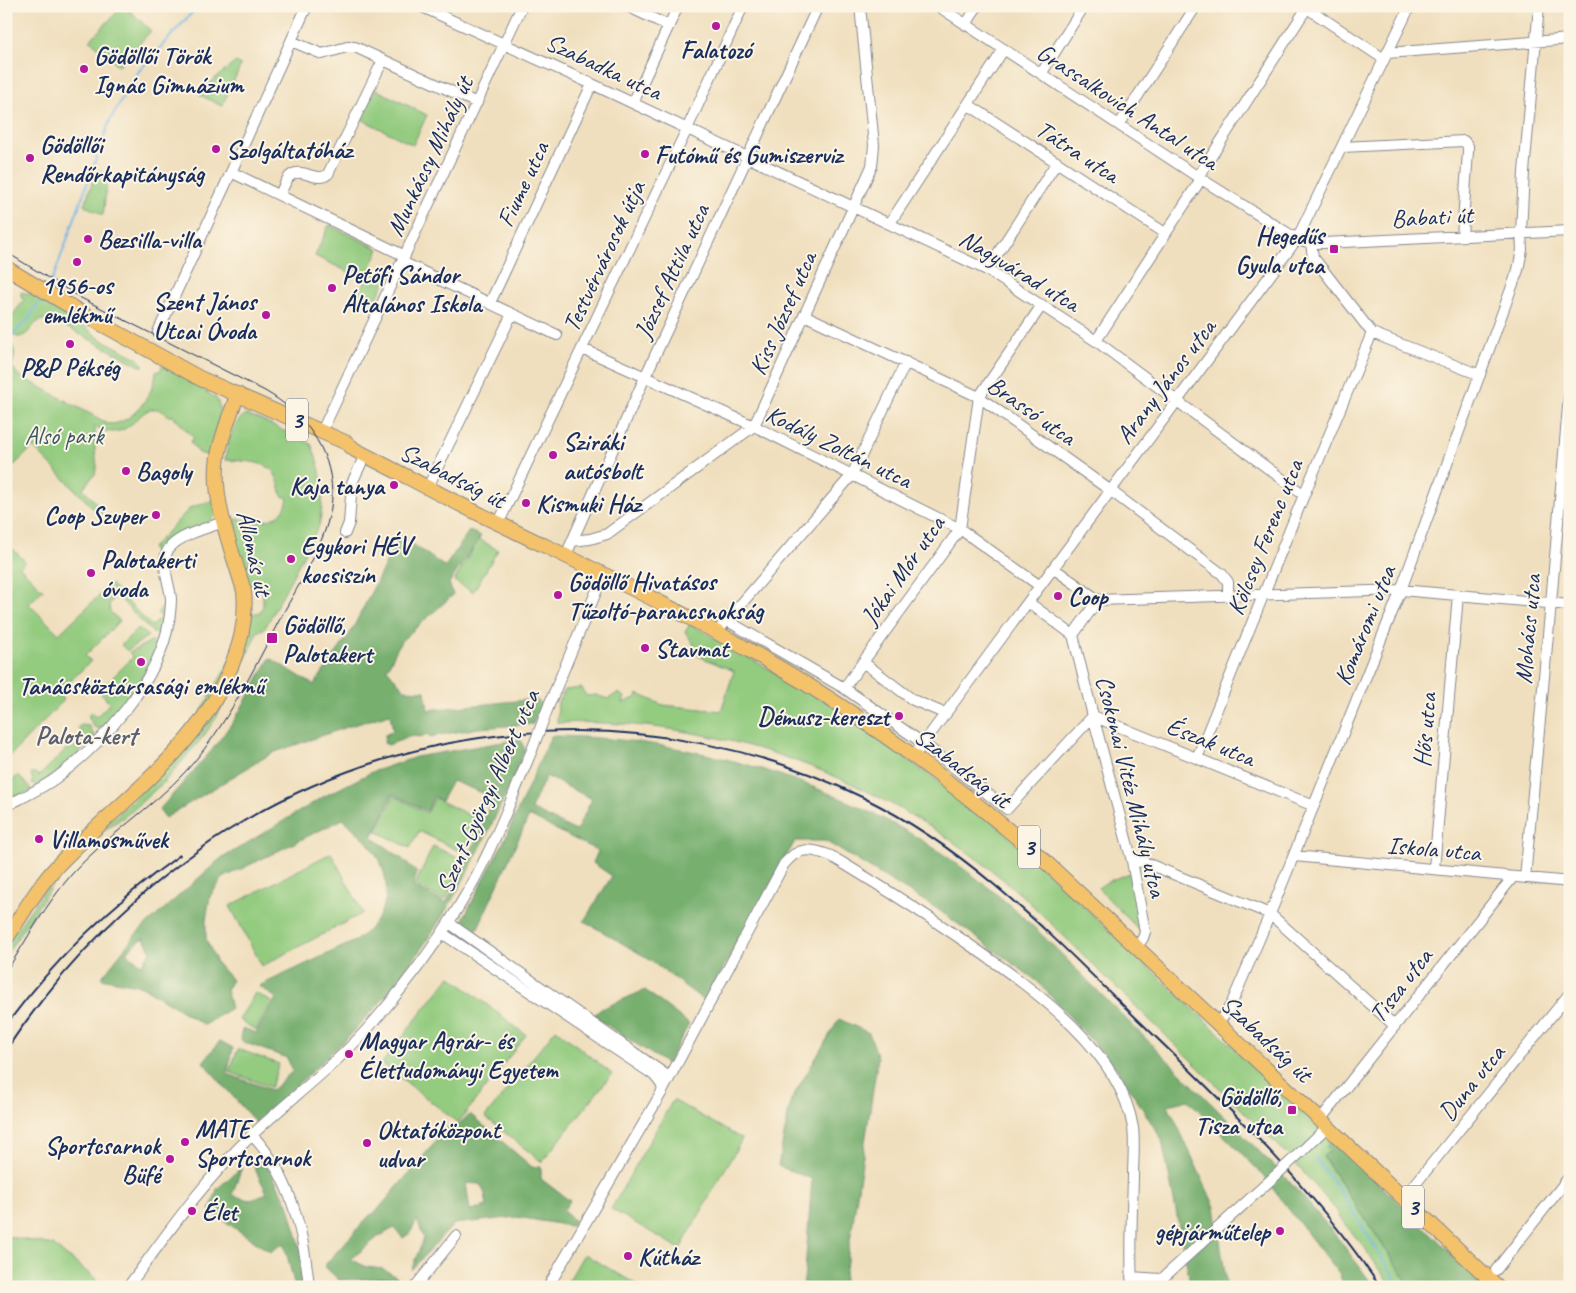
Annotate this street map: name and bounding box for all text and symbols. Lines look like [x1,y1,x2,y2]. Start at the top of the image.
marker: Falatozó [710,20,722,32]
street label: Szabadka utca [540,26,669,109]
place label: Falatozó [681,34,755,66]
street label: Grassalkovich Antal utca [1031,36,1227,179]
place label: Gödöllői Török Ignác Gimnázium [94,40,245,101]
marker: Gödöllői Török Ignác Gimnázium [78,63,90,75]
street label: Munkácsy Mihály út [379,69,482,241]
street label: Tátra utca [1030,113,1128,192]
place label: Gödöllői Rendőrkapitányság [40,129,206,190]
place label: Szolgáltatóház [226,134,355,166]
street label: Fiume utca [489,135,557,232]
place label: Futómű és Gumiszerviz [655,139,845,171]
marker: Szolgáltatóház [210,143,222,155]
marker: Futómű és Gumiszerviz [639,148,651,160]
marker: Gödöllői Rendőrkapitányság [24,152,36,164]
street label: Testvérvárosok útja [555,174,654,337]
street label: József Attila utca [626,197,718,345]
street label: Babati út [1391,199,1476,235]
place label: Hegedűs Gyula utca [1236,220,1326,281]
street label: Nagyvárad utca [953,222,1088,321]
place label: Bezsilla-villa [98,224,203,256]
marker: Bezsilla-villa [82,233,94,245]
marker: Hegedűs Gyula utca [1328,243,1340,255]
street label: Kiss József utca [742,244,825,380]
marker: 1956-os emlékmű [71,256,83,268]
place label: Petőfi Sándor Általános Iskola [342,259,484,320]
place label: 1956-os emlékmű [42,270,116,331]
marker: Petőfi Sándor Általános Iskola [326,282,338,294]
place label: Szent János Utcai Óvoda [153,286,258,347]
marker: Szent János Utcai Óvoda [260,309,272,321]
street label: Arany János utca [1109,311,1225,450]
marker: P&P Pékség [64,338,76,350]
place label: P&P Pékség [21,352,121,384]
street label: Brassó utca [981,369,1084,454]
road number: 3 [286,398,308,442]
street label: Kodály Zoltán utca [760,398,918,497]
park label: Alsó park [25,420,105,452]
place label: Sziráki autósbolt [563,426,645,487]
street label: Szabadság út [394,436,513,517]
marker: Sziráki autósbolt [547,449,559,461]
street label: Kölcsey Ferenc utca [1219,453,1311,620]
place label: Bagoly [136,456,194,488]
marker: Bagoly [120,465,132,477]
place label: Kaja tanya [290,470,386,502]
marker: Kaja tanya [388,479,400,491]
place label: Kismuki Ház [536,488,644,520]
marker: Kismuki Ház [520,497,532,509]
place label: Coop Szuper [44,500,149,532]
street label: Állomás út [229,507,280,602]
street label: Jókai Mór utca [853,508,953,632]
marker: Coop Szuper [150,509,162,521]
place label: Egykori HÉV kocsiszín [301,530,416,591]
place label: Palotakerti óvoda [101,544,198,605]
marker: Egykori HÉV kocsiszín [285,553,297,565]
street label: Komáromi utca [1326,559,1404,690]
place label: Gödöllő Hivatásos Tűzoltó-parancsnokság [568,566,765,627]
marker: Palotakerti óvoda [85,567,97,579]
street label: Mohács utca [1507,571,1549,685]
place label: Coop [1068,581,1109,613]
marker: Gödöllő Hivatásos Tűzoltó-parancsnokság [552,589,564,601]
marker: Coop [1052,590,1064,602]
place label: Gödöllő, Palotakert [283,609,375,670]
marker: Gödöllő, Palotakert [265,631,279,645]
place label: Stavmat [655,633,731,665]
marker: Stavmat [639,642,651,654]
marker: Tanácsköztársasági emlékmű [135,656,147,668]
place label: Tanácsköztársasági emlékmű [19,670,268,702]
street label: Csokonai Vitéz Mihály utca [1088,672,1174,902]
street label: Szent-Györgyi Albert utca [429,683,548,898]
street label: Hős utca [1406,690,1444,769]
place label: Démusz-kereszt [758,701,892,733]
marker: Démusz-kereszt [893,710,905,722]
street label: Észak utca [1162,710,1262,775]
district label: Palota-kert [35,719,141,752]
street label: Szabadság út [908,720,1019,817]
place label: Villamosművek [49,824,171,856]
road number: 3 [1018,826,1040,869]
street label: Iskola utca [1386,829,1484,869]
marker: Villamosművek [33,833,45,845]
street label: Tisza utca [1362,940,1441,1029]
street label: Szabadság út [1214,988,1321,1091]
place label: Magyar Agrár- és Élettudományi Egyetem [359,1025,560,1086]
street label: Duna utca [1431,1036,1513,1127]
marker: Magyar Agrár- és Élettudományi Egyetem [343,1048,355,1060]
place label: Gödöllő, Tisza utca [1195,1081,1284,1142]
marker: Gödöllő, Tisza utca [1286,1104,1298,1116]
place label: MATE Sportcsarnok [195,1113,313,1174]
place label: Oktatóközpont udvar [377,1114,503,1175]
place label: Sportcsarnok Büfé [45,1130,164,1191]
marker: MATE Sportcsarnok [179,1136,191,1148]
marker: Oktatóközpont udvar [361,1137,373,1149]
marker: Sportcsarnok Büfé [164,1153,176,1165]
road number: 3 [1402,1186,1424,1228]
place label: Élet [202,1196,240,1228]
marker: Élet [186,1205,198,1217]
place label: gépjárműtelep [1155,1216,1273,1248]
marker: gépjárműtelep [1274,1225,1286,1237]
place label: Kútház [638,1241,702,1273]
marker: Kútház [622,1250,634,1262]

